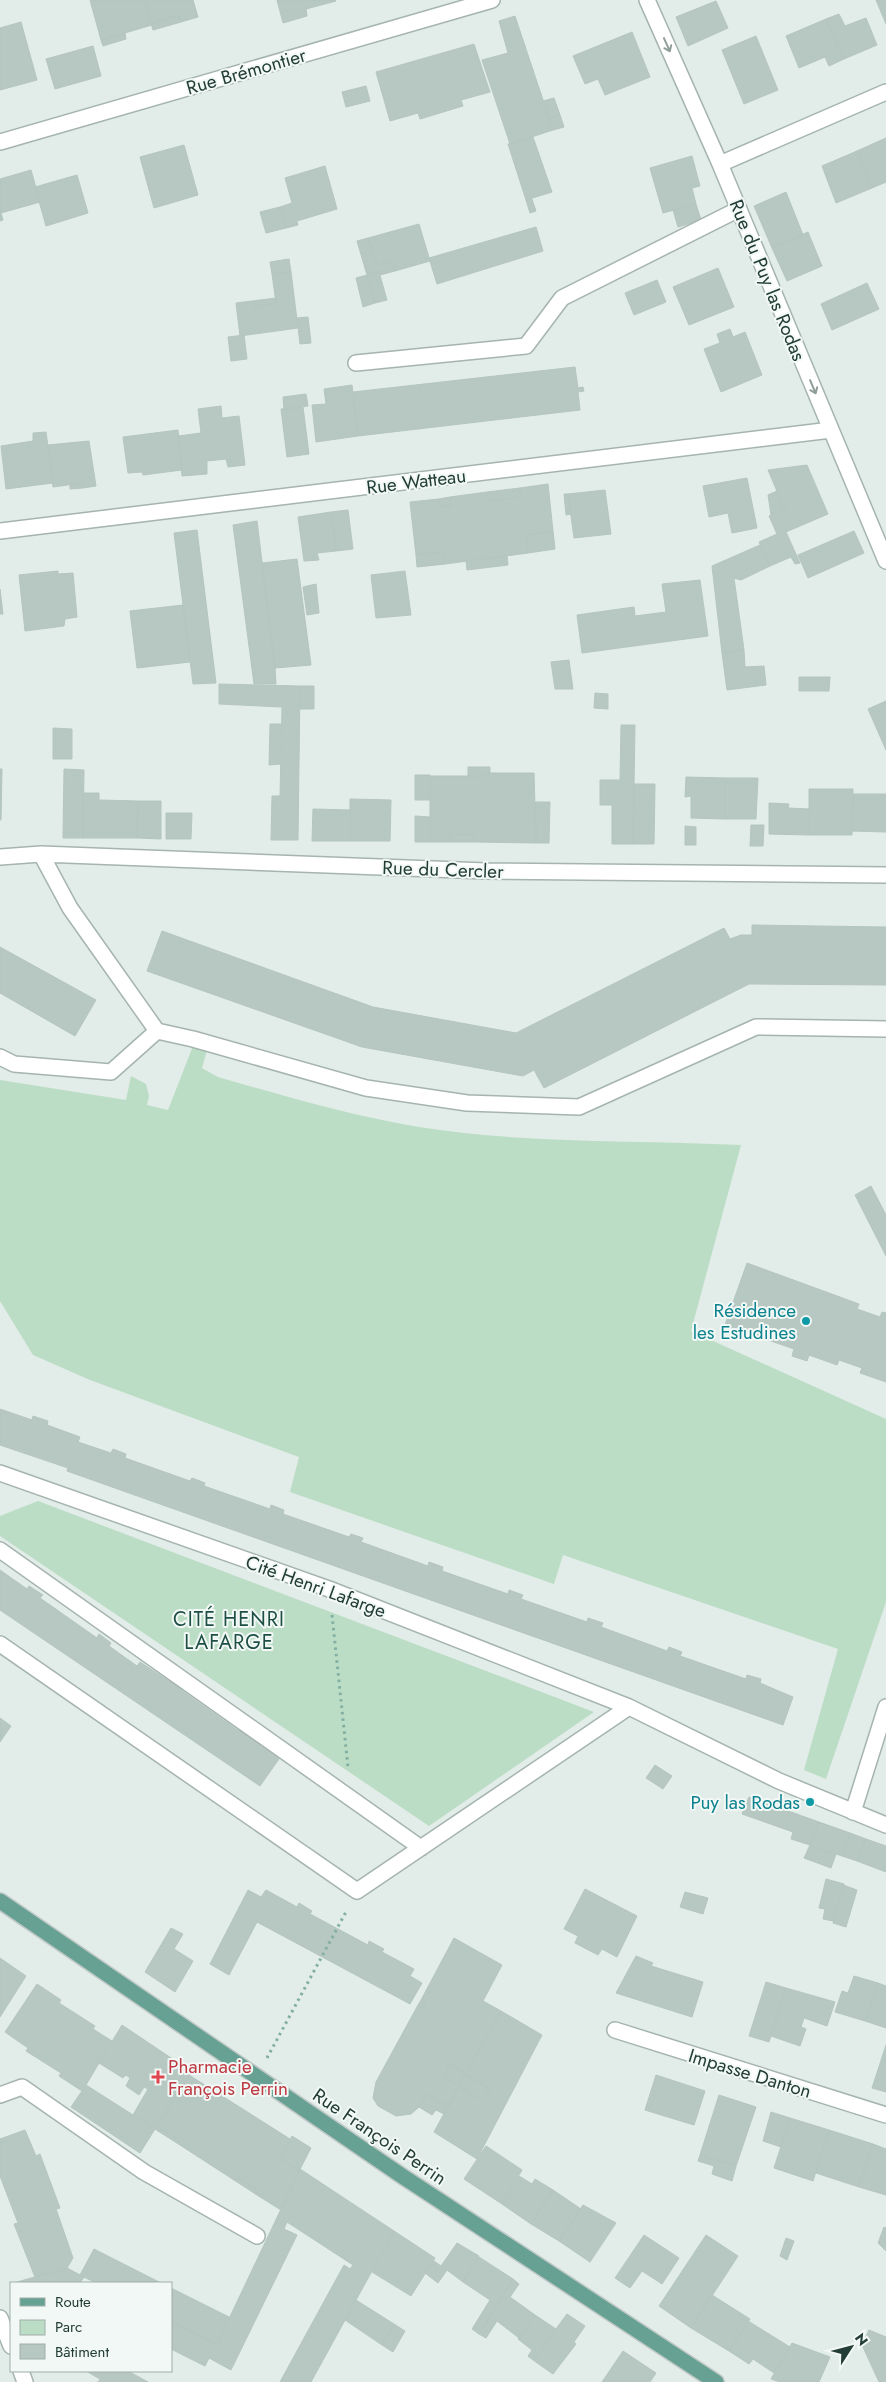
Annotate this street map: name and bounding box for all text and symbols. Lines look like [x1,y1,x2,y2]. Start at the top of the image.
one-way arrow [662,37,672,52]
street label: Rue Brémontier [183,41,310,102]
street label: Rue du Puy las Rodas [723,195,812,365]
one-way arrow [808,379,818,394]
street label: Rue Watteau [365,462,467,501]
street label: Rue du Cercler [382,854,505,885]
place label: Résidence les Estudines [693,1297,796,1346]
marker: Résidence les Estudines [800,1315,812,1327]
street label: Cité Henri Lafarge [242,1549,390,1624]
district label: CITÉ HENRI LAFARGE [173,1605,285,1657]
place label: Puy las Rodas [690,1789,800,1816]
marker: Puy las Rodas [804,1796,816,1808]
street label: Impasse Danton [685,2042,815,2105]
place label: Pharmacie François Perrin [168,2053,288,2102]
marker: Pharmacie François Perrin [152,2071,164,2083]
street label: Rue François Perrin [307,2082,452,2191]
legend [10,2282,172,2372]
text: Route [55,2291,91,2313]
text: Parc [55,2316,82,2338]
north arrow [826,2322,876,2372]
text: N [850,2329,873,2350]
text: Bâtiment [55,2341,109,2363]

